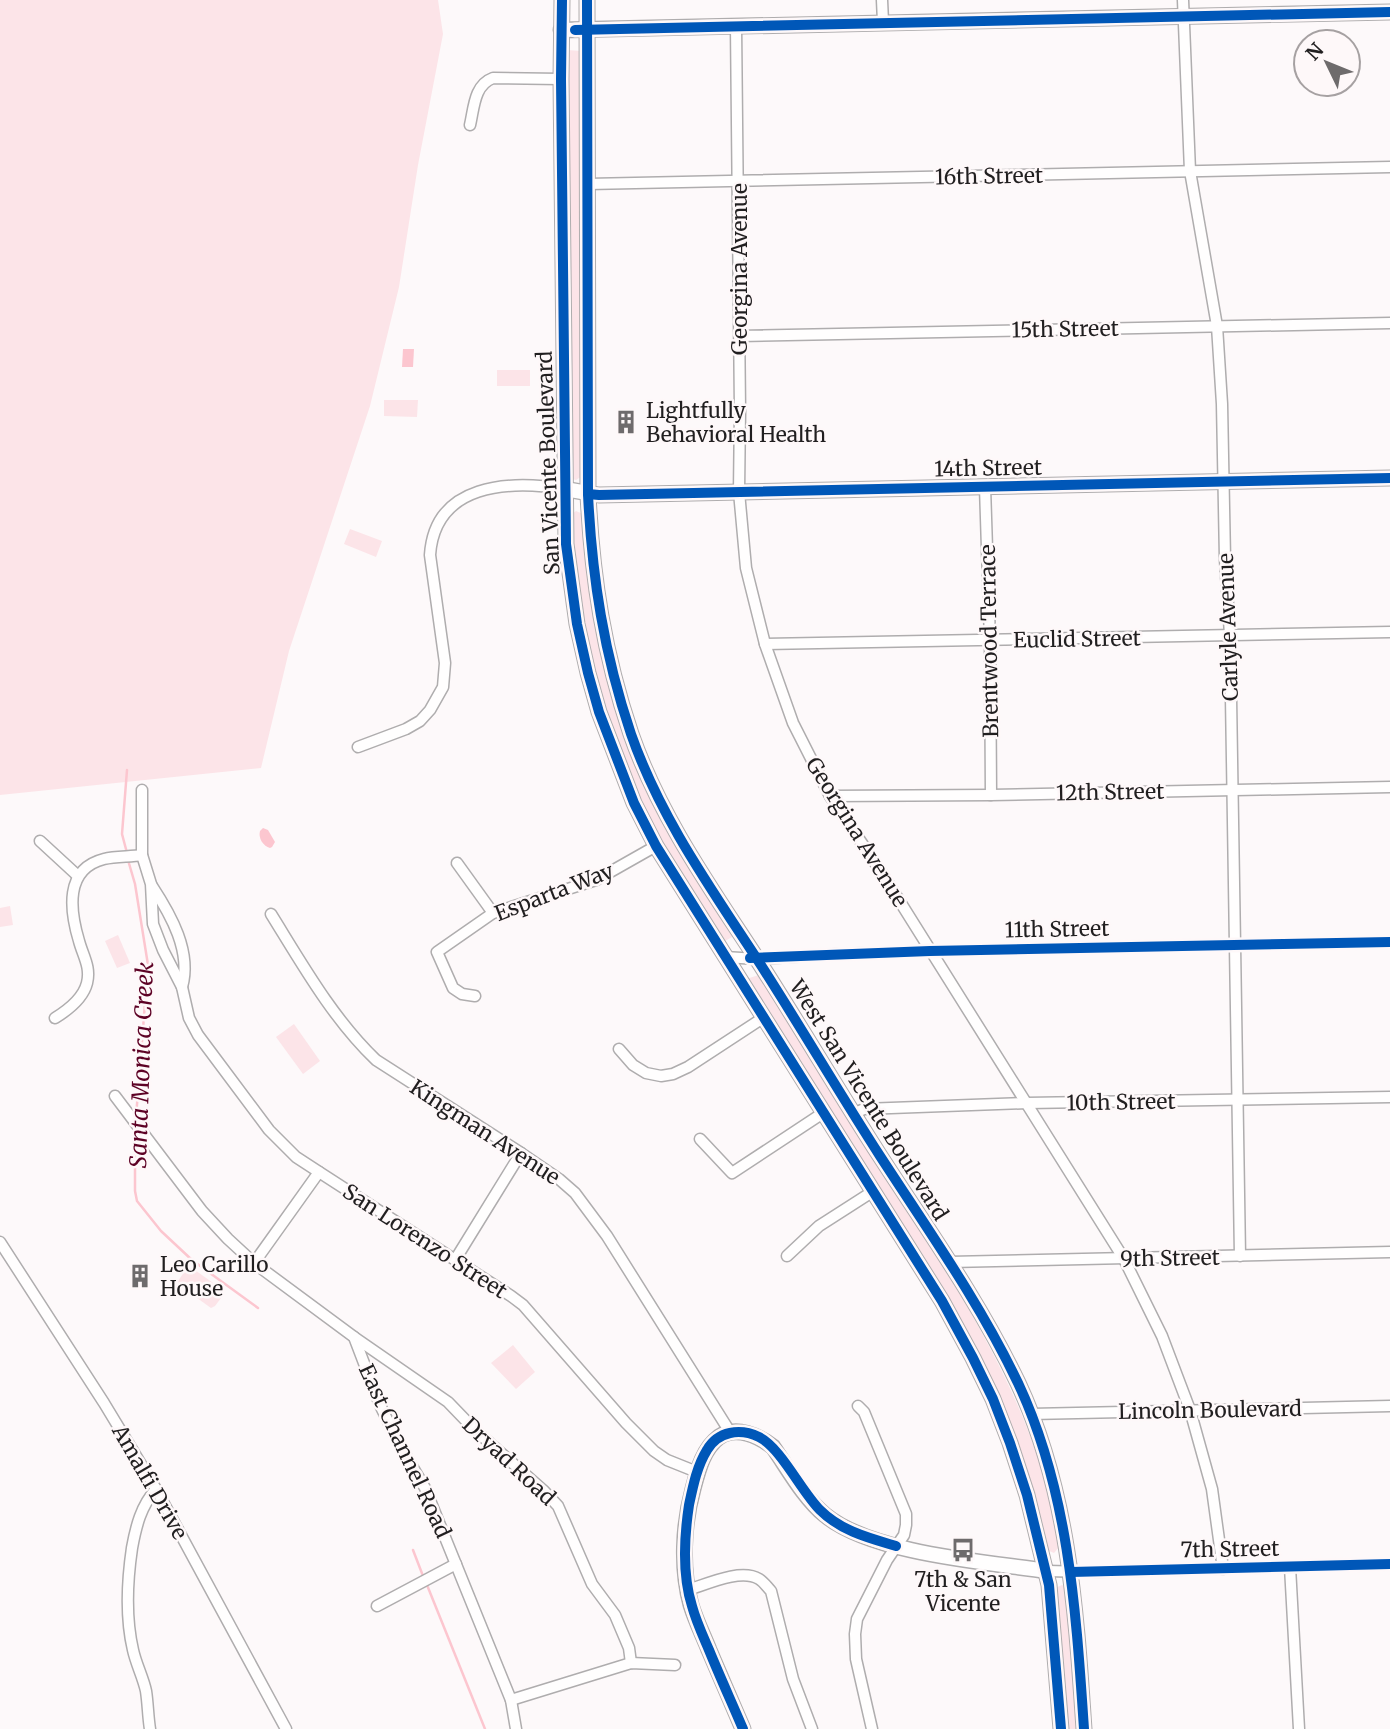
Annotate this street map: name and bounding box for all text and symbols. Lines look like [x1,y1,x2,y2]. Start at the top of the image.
north arrow [1292,28,1362,98]
text: N [1301,38,1328,65]
street label: 16th Street [935,162,1043,190]
street label: Georgina Avenue [726,183,753,355]
street label: 15th Street [1011,315,1119,343]
street label: San Vicente Boulevard [531,350,565,576]
place label: Lightfully Behavioral Health [646,397,826,448]
building icon: Lightfully Behavioral Health [612,408,640,436]
street label: 14th Street [934,454,1042,482]
street label: Brentwood Terrace [974,544,1004,738]
street label: Carlyle Avenue [1212,552,1244,701]
street label: Euclid Street [1013,624,1141,654]
street label: Georgina Avenue [800,752,914,912]
street label: 12th Street [1056,778,1164,806]
street label: Esparta Way [491,857,618,927]
street label: 11th Street [1004,915,1110,943]
water label: Santa Monica Creek [123,961,159,1169]
street label: West San Vicente Boulevard [783,974,955,1226]
street label: Kingman Avenue [405,1073,565,1191]
street label: 10th Street [1066,1088,1176,1116]
street label: San Lorenzo Street [338,1178,512,1304]
street label: 9th Street [1120,1244,1220,1272]
place label: Leo Carillo House [160,1251,268,1302]
building icon: Leo Carillo House [126,1262,154,1290]
street label: East Channel Road [353,1360,457,1543]
street label: Lincoln Boulevard [1118,1395,1302,1425]
street label: Dryad Road [457,1411,561,1511]
street label: Amalfi Drive [106,1419,194,1544]
street label: 7th Street [1180,1535,1280,1563]
bus stop icon: 7th & San Vicente [949,1536,977,1564]
place label: 7th & San Vicente [914,1566,1012,1617]

